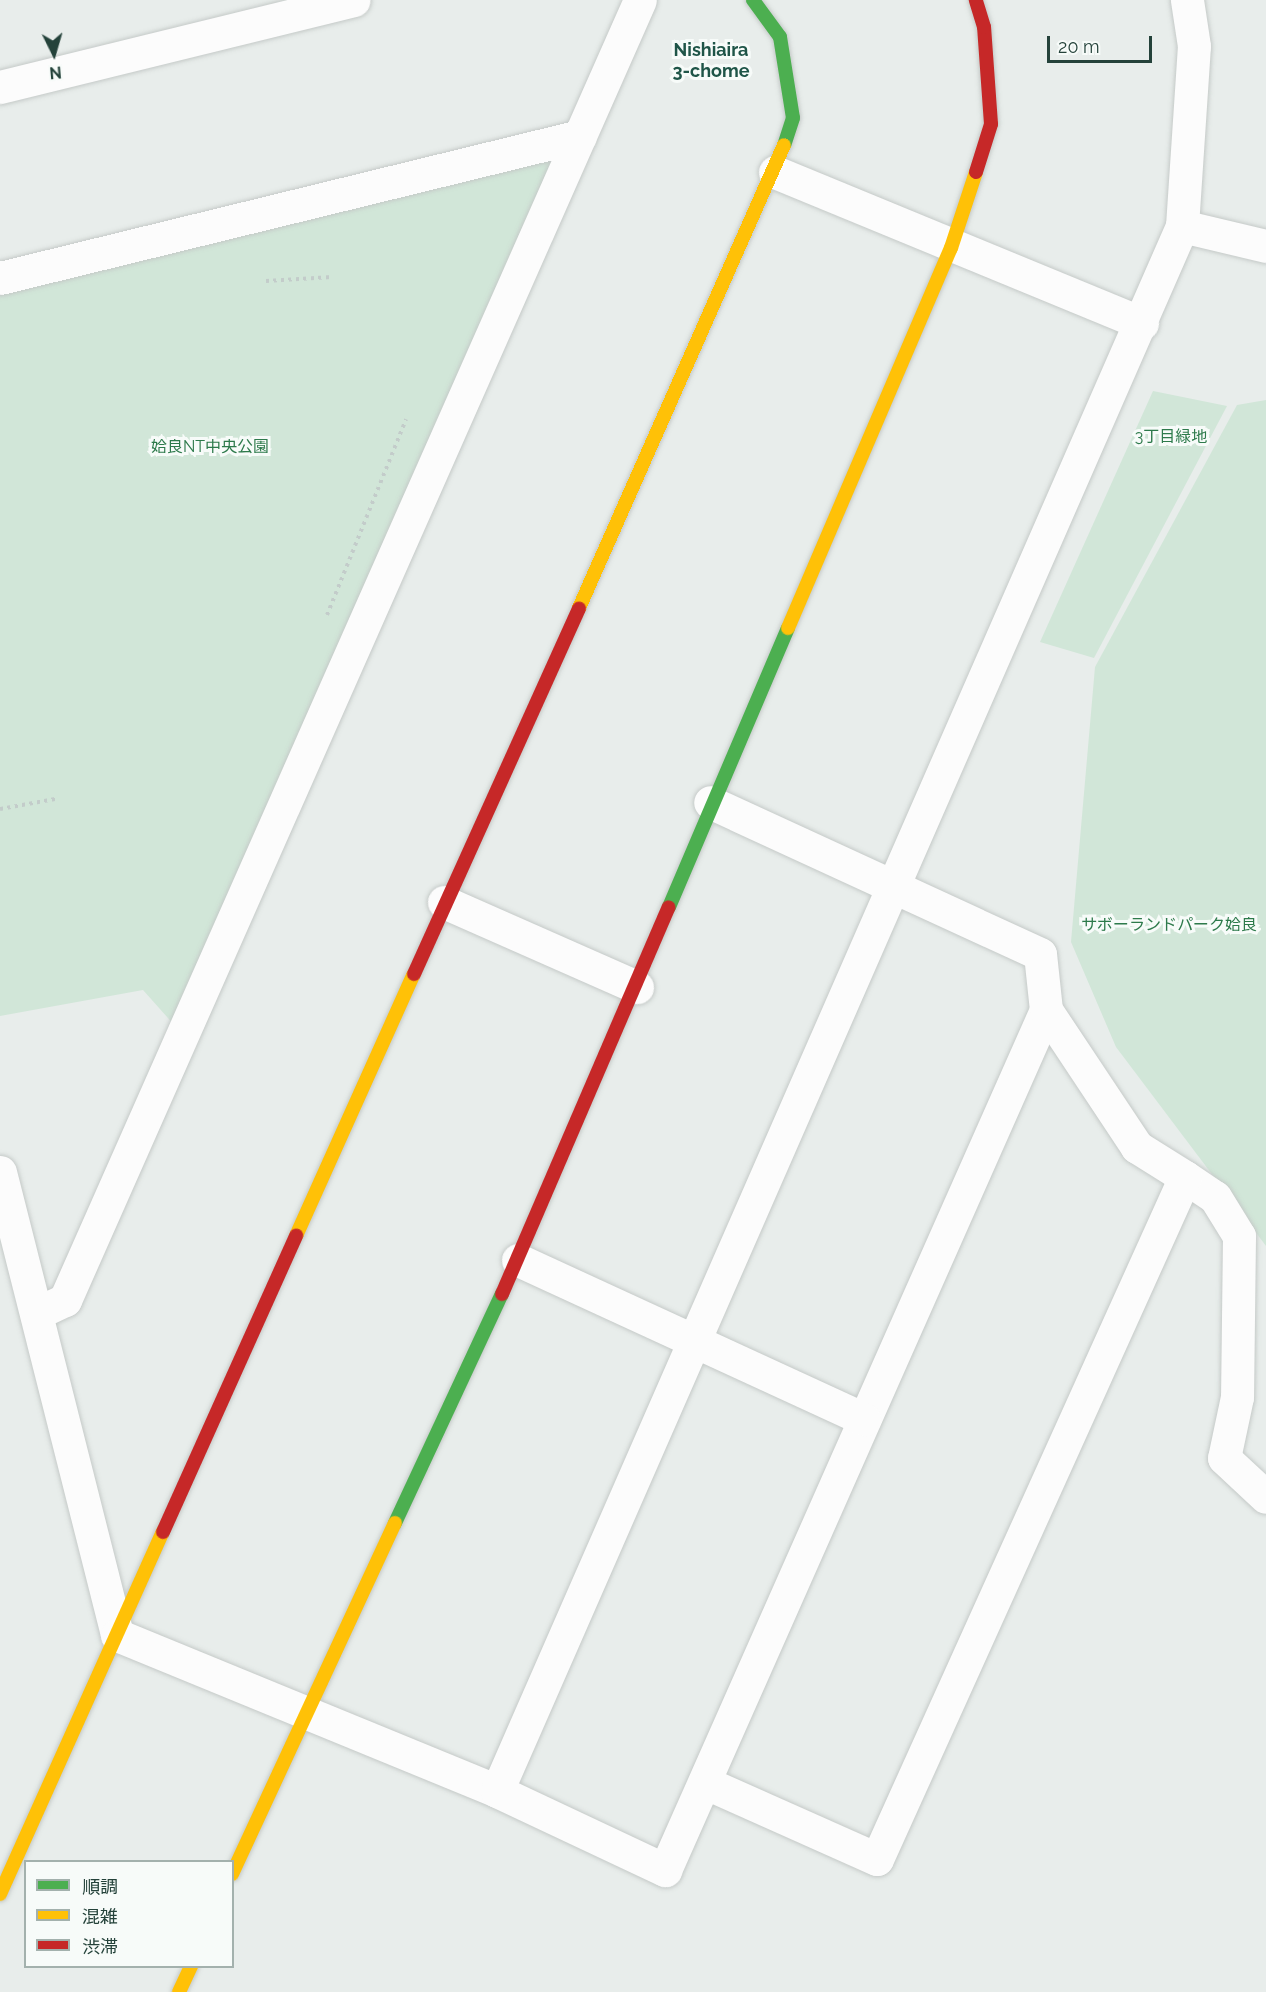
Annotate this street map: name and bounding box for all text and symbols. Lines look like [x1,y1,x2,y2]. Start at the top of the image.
north arrow [24,24,84,84]
scale bar [1050,24,1155,62]
text: 20 m [1058,36,1100,57]
district label: Nishiaira 3-chome [672,40,750,82]
text: N [49,62,63,82]
park label: 3丁目緑地 [1135,427,1207,447]
park label: 姶良NT中央公園 [151,437,269,457]
park label: サボーランドパーク姶良 [1081,915,1257,935]
legend [24,1860,234,1968]
text: 順調 [82,1876,118,1897]
text: 混雑 [82,1906,118,1927]
text: 渋滞 [82,1936,118,1957]

